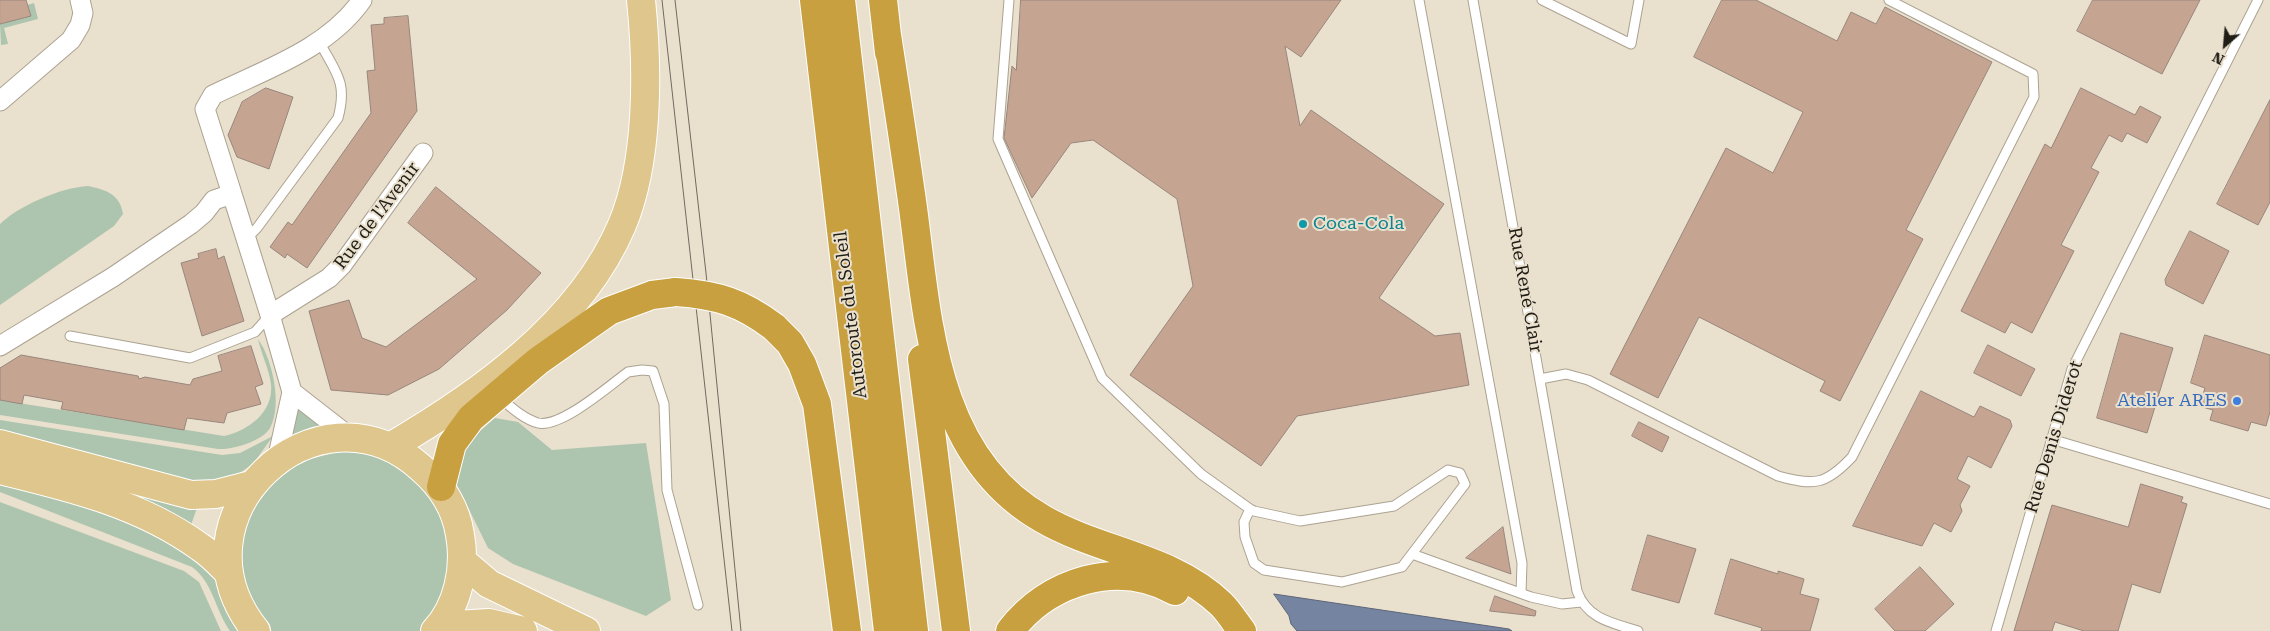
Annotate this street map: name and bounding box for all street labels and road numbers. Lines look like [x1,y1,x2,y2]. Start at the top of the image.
street label: Rue de l'Avenir [330,158,424,274]
street label: Rue René Clair [1503,225,1547,355]
street label: Autoroute du Soleil [830,230,872,400]
street label: Rue Denis Diderot [2021,358,2087,516]

